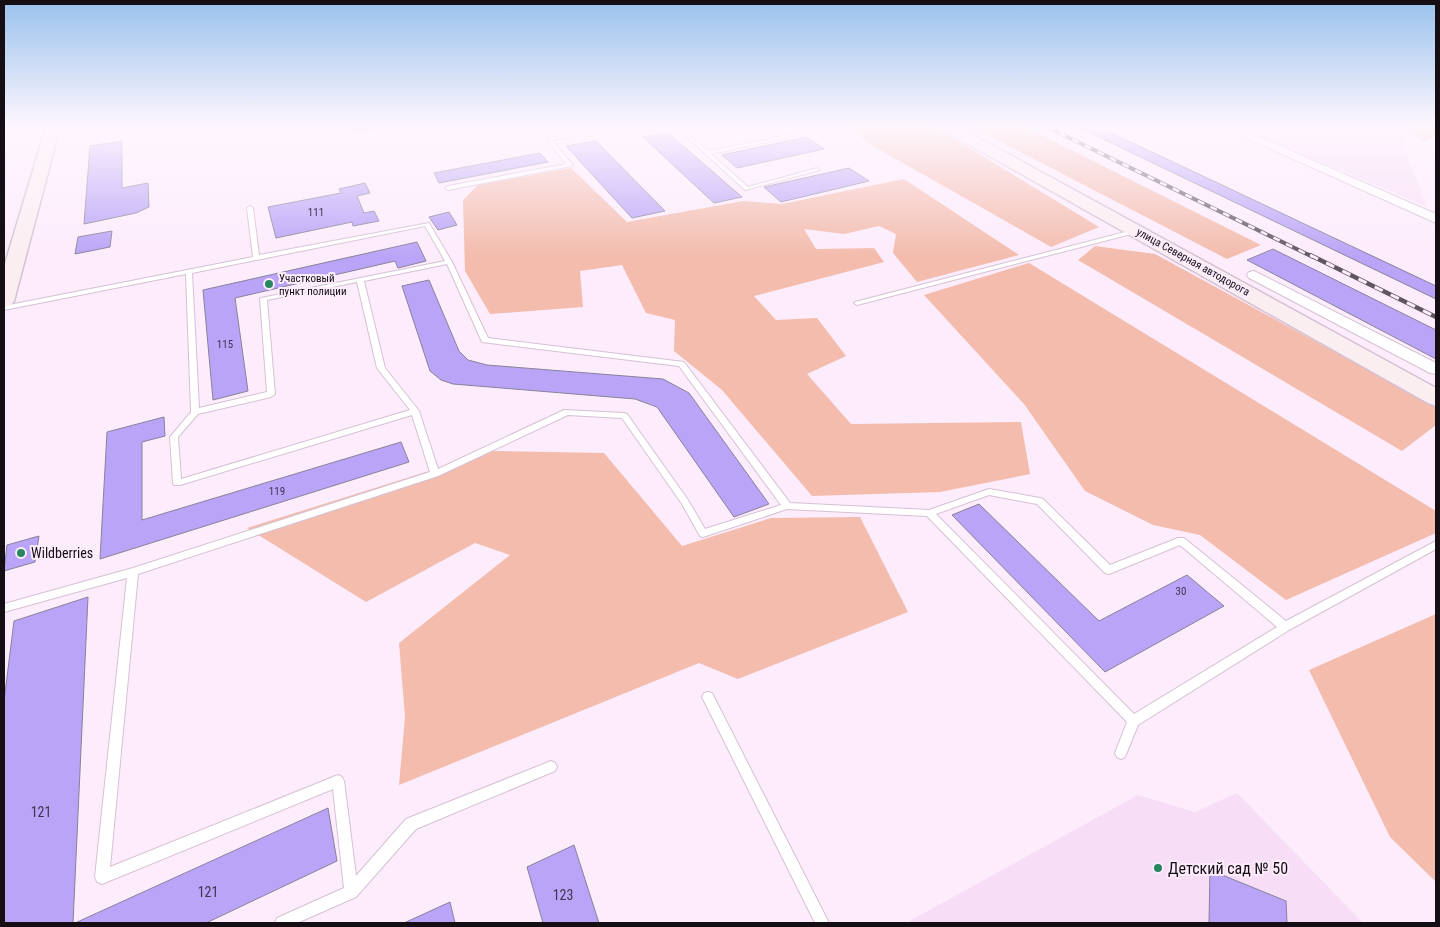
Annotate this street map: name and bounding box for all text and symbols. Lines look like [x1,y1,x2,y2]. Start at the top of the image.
house number: 111 [308,206,324,219]
street label: улица Северная автодорога [1134,225,1252,299]
place label: Участковый пункт полиции [279,272,347,298]
marker: Участковый пункт полиции [263,278,275,290]
house number: 115 [217,338,233,351]
house number: 119 [269,485,285,498]
place label: Wildberries [31,545,93,561]
marker: Wildberries [15,547,27,559]
house number: 30 [1176,585,1186,598]
house number: 121 [31,804,51,820]
place label: Детский сад № 50 [1168,859,1288,878]
marker: Детский сад № 50 [1152,862,1164,874]
house number: 121 [198,884,218,900]
house number: 123 [553,887,573,903]

